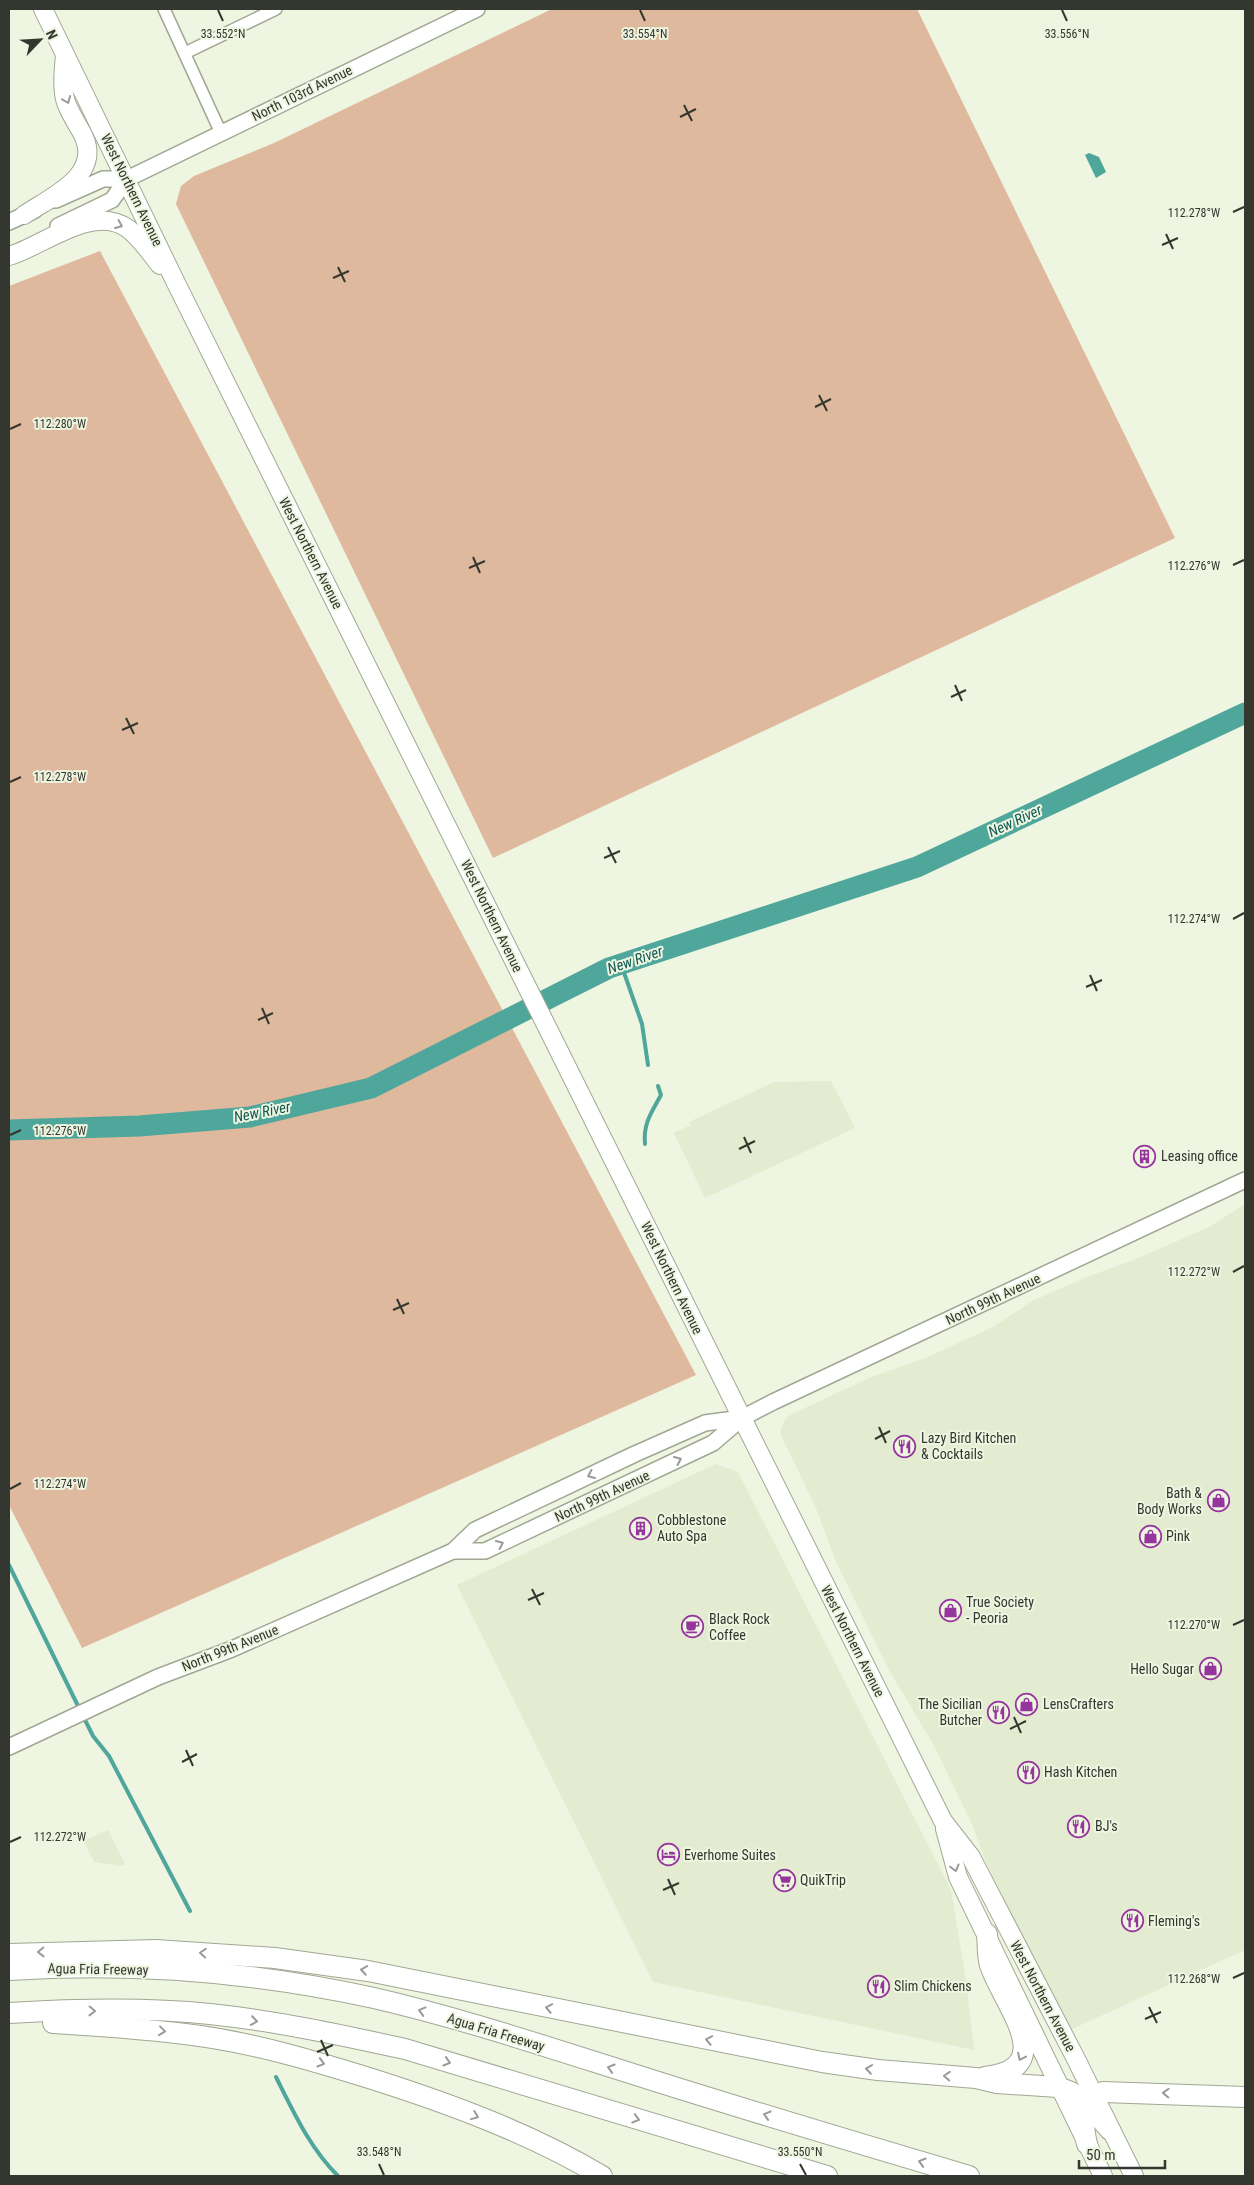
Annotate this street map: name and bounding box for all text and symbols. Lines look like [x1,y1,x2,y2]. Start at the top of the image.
north arrow [15,15,65,65]
text: N [43,27,61,42]
text: 33.552°N [201,27,245,41]
text: 33.554°N [623,27,667,41]
text: 33.556°N [1045,27,1089,41]
street label: North 103rd Avenue [249,62,355,124]
one-way arrow [61,95,71,104]
street label: West Northern Avenue [98,131,166,249]
text: 112.278°W [1168,206,1220,220]
one-way arrow [114,218,123,229]
text: 112.280°W [34,417,86,431]
street label: West Northern Avenue [276,495,346,612]
text: 112.276°W [1168,559,1220,573]
text: 112.278°W [34,770,86,784]
water label: New River [985,801,1045,841]
street label: West Northern Avenue [458,857,526,975]
text: 112.274°W [1168,912,1220,926]
water label: New River [605,942,665,978]
water label: New River [232,1098,292,1126]
text: 112.276°W [34,1124,86,1138]
building icon: Leasing office [1133,1144,1157,1168]
place label: Leasing office [1161,1148,1238,1164]
street label: West Northern Avenue [638,1219,706,1337]
text: 112.272°W [1168,1265,1220,1279]
street label: North 99th Avenue [943,1270,1043,1328]
place label: Lazy Bird Kitchen & Cocktails [921,1430,1016,1462]
restaurant icon: Lazy Bird Kitchen & Cocktails [893,1434,917,1458]
one-way arrow [672,1456,681,1466]
street label: North 99th Avenue [552,1467,652,1525]
one-way arrow [587,1469,596,1479]
text: 112.274°W [34,1477,86,1491]
place label: Bath & Body Works [1137,1485,1202,1517]
shop icon: Bath & Body Works [1206,1489,1230,1513]
place label: Cobblestone Auto Spa [657,1512,727,1544]
building icon: Cobblestone Auto Spa [629,1516,653,1540]
shop icon: Pink [1138,1524,1162,1548]
place label: Pink [1166,1528,1191,1544]
one-way arrow [495,1540,504,1550]
street label: West Northern Avenue [818,1583,888,1700]
place label: True Society - Peoria [966,1594,1034,1626]
shop icon: True Society - Peoria [938,1598,962,1622]
place label: Black Rock Coffee [709,1611,770,1643]
cafe icon: Black Rock Coffee [681,1615,705,1639]
text: 112.270°W [1168,1618,1220,1632]
street label: North 99th Avenue [179,1621,281,1675]
shop icon: Hello Sugar [1198,1657,1222,1681]
place label: Hello Sugar [1130,1661,1194,1677]
shop icon: LensCrafters [1015,1692,1039,1716]
place label: The Sicilian Butcher [918,1696,982,1728]
place label: LensCrafters [1043,1696,1114,1712]
restaurant icon: The Sicilian Butcher [986,1700,1010,1724]
restaurant icon: Hash Kitchen [1016,1760,1040,1784]
place label: Hash Kitchen [1044,1764,1117,1780]
restaurant icon: BJ's [1067,1814,1091,1838]
place label: BJ's [1095,1818,1118,1834]
text: 112.272°W [34,1830,86,1844]
hotel icon: Everhome Suites [656,1843,680,1867]
place label: Everhome Suites [684,1847,776,1863]
one-way arrow [950,1864,960,1872]
supermarket icon: QuikTrip [772,1868,796,1892]
place label: QuikTrip [800,1872,846,1888]
restaurant icon: Fleming's [1120,1909,1144,1933]
place label: Fleming's [1148,1913,1200,1929]
street label: West Northern Avenue [1007,1938,1079,2054]
one-way arrow [36,1947,44,1957]
one-way arrow [199,1948,207,1959]
street label: Agua Fria Freeway [47,1960,149,1978]
one-way arrow [360,1966,369,1976]
text: 112.268°W [1168,1972,1220,1986]
restaurant icon: Slim Chickens [866,1974,890,1998]
place label: Slim Chickens [894,1978,972,1994]
one-way arrow [545,2003,554,2014]
one-way arrow [89,2006,97,2016]
one-way arrow [418,2006,427,2017]
street label: Agua Fria Freeway [445,2010,547,2054]
one-way arrow [250,2015,259,2025]
one-way arrow [158,2025,166,2036]
one-way arrow [704,2035,713,2045]
one-way arrow [1016,2052,1027,2061]
one-way arrow [317,2057,325,2067]
one-way arrow [443,2057,451,2067]
one-way arrow [608,2063,616,2073]
one-way arrow [864,2064,872,2075]
one-way arrow [942,2071,950,2082]
one-way arrow [1162,2088,1170,2098]
one-way arrow [470,2109,479,2120]
one-way arrow [763,2111,771,2121]
one-way arrow [632,2114,640,2124]
scale bar [1079,2138,1165,2170]
text: 33.548°N [357,2145,401,2159]
text: 33.550°N [778,2145,822,2159]
text: 50 m [1086,2146,1116,2164]
one-way arrow [919,2158,927,2168]

